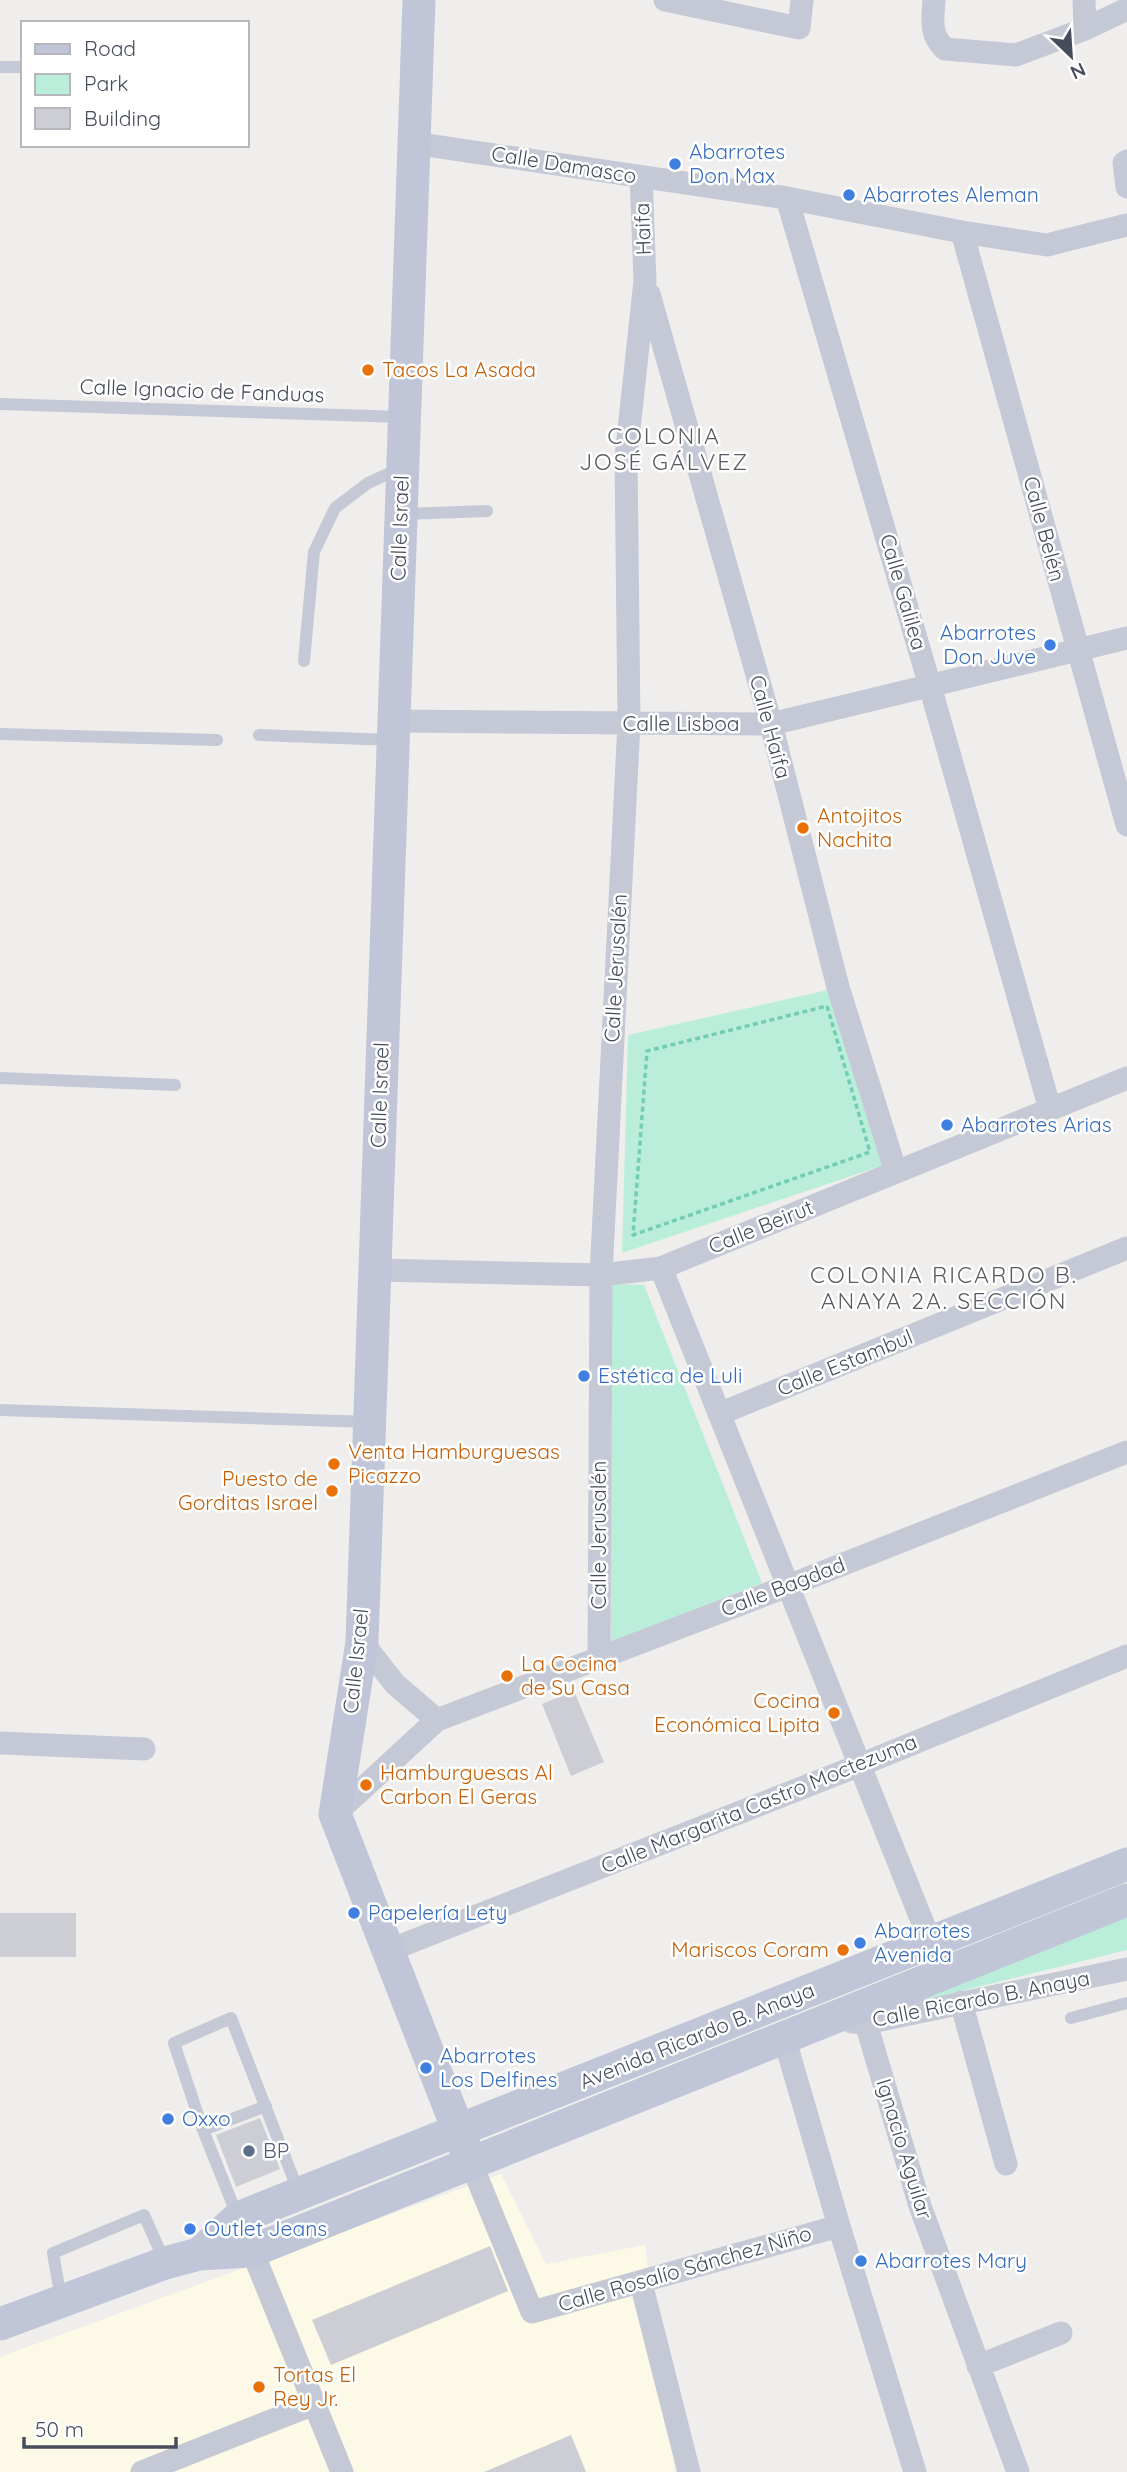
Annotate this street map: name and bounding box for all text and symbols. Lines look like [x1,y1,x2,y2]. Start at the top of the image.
legend [21,21,248,147]
north arrow [1036,21,1106,91]
text: Road [84,35,136,61]
text: N [1067,58,1090,85]
text: Park [84,70,128,96]
text: Building [84,105,161,131]
place label: Abarrotes Don Max [689,138,785,188]
street label: Calle Damasco [490,140,639,188]
marker: Abarrotes Don Max [667,156,683,172]
place label: Abarrotes Aleman [863,181,1039,207]
marker: Abarrotes Aleman [841,187,857,203]
street label: Haifa [628,202,656,256]
place label: Tacos La Asada [382,356,536,382]
marker: Tacos La Asada [360,362,376,378]
street label: Calle Ignacio de Fanduas [79,373,325,407]
district label: COLONIA JOSÉ GÁLVEZ [579,421,749,476]
street label: Calle Belén [1018,473,1071,584]
street label: Calle Israel [384,475,414,581]
street label: Calle Galilea [875,531,933,653]
place label: Abarrotes Don Juve [940,619,1036,669]
marker: Abarrotes Don Juve [1042,637,1058,653]
street label: Calle Haifa [745,672,797,781]
street label: Calle Lisboa [622,710,740,736]
place label: Antojitos Nachita [817,802,902,852]
marker: Antojitos Nachita [795,820,811,836]
street label: Calle Jerusalén [598,893,632,1043]
street label: Calle Israel [364,1042,394,1148]
place label: Abarrotes Arias [961,1111,1112,1137]
marker: Abarrotes Arias [939,1117,955,1133]
street label: Calle Beirut [704,1193,817,1259]
district label: COLONIA RICARDO B. ANAYA 2A. SECCIÓN [810,1260,1078,1315]
street label: Calle Estambul [773,1323,916,1401]
place label: Estética de Luli [598,1362,742,1388]
marker: Estética de Luli [576,1368,592,1384]
place label: Venta Hamburguesas Picazzo [348,1438,560,1488]
marker: Venta Hamburguesas Picazzo [326,1456,342,1472]
street label: Calle Jerusalén [585,1461,611,1609]
place label: Puesto de Gorditas Israel [178,1465,318,1515]
marker: Puesto de Gorditas Israel [324,1483,340,1499]
street label: Calle Bagdad [717,1551,848,1622]
street label: Calle Israel [337,1607,373,1715]
place label: La Cocina de Su Casa [521,1650,630,1700]
marker: La Cocina de Su Casa [499,1668,515,1684]
place label: Cocina Económica Lipita [654,1687,820,1737]
marker: Cocina Económica Lipita [826,1705,842,1721]
street label: Calle Margarita Castro Moctezuma [597,1728,920,1879]
place label: Hamburguesas Al Carbon El Geras [380,1759,553,1809]
marker: Hamburguesas Al Carbon El Geras [358,1777,374,1793]
place label: Papelería Lety [368,1899,507,1925]
marker: Papelería Lety [346,1905,362,1921]
place label: Abarrotes Avenida [874,1917,970,1967]
marker: Abarrotes Avenida [852,1935,868,1951]
place label: Mariscos Coram [671,1936,829,1962]
marker: Mariscos Coram [835,1942,851,1958]
street label: Calle Ricardo B. Anaya [870,1964,1092,2032]
street label: Avenida Ricardo B. Anaya [575,1976,818,2094]
place label: Abarrotes Los Delfines [440,2042,557,2092]
marker: Abarrotes Los Delfines [418,2060,434,2076]
street label: Ignacio Aguilar [871,2075,939,2222]
place label: Oxxo [182,2105,231,2131]
marker: Oxxo [160,2111,176,2127]
place label: BP [263,2137,289,2163]
marker: BP [241,2143,257,2159]
place label: Outlet Jeans [204,2215,327,2241]
street label: Calle Rosalío Sánchez Niño [555,2219,814,2317]
marker: Outlet Jeans [182,2221,198,2237]
place label: Abarrotes Mary [875,2247,1027,2273]
marker: Abarrotes Mary [853,2253,869,2269]
place label: Tortas El Rey Jr. [273,2361,356,2411]
marker: Tortas El Rey Jr. [251,2379,267,2395]
scale bar [24,2406,177,2450]
text: 50 m [35,2416,84,2442]

